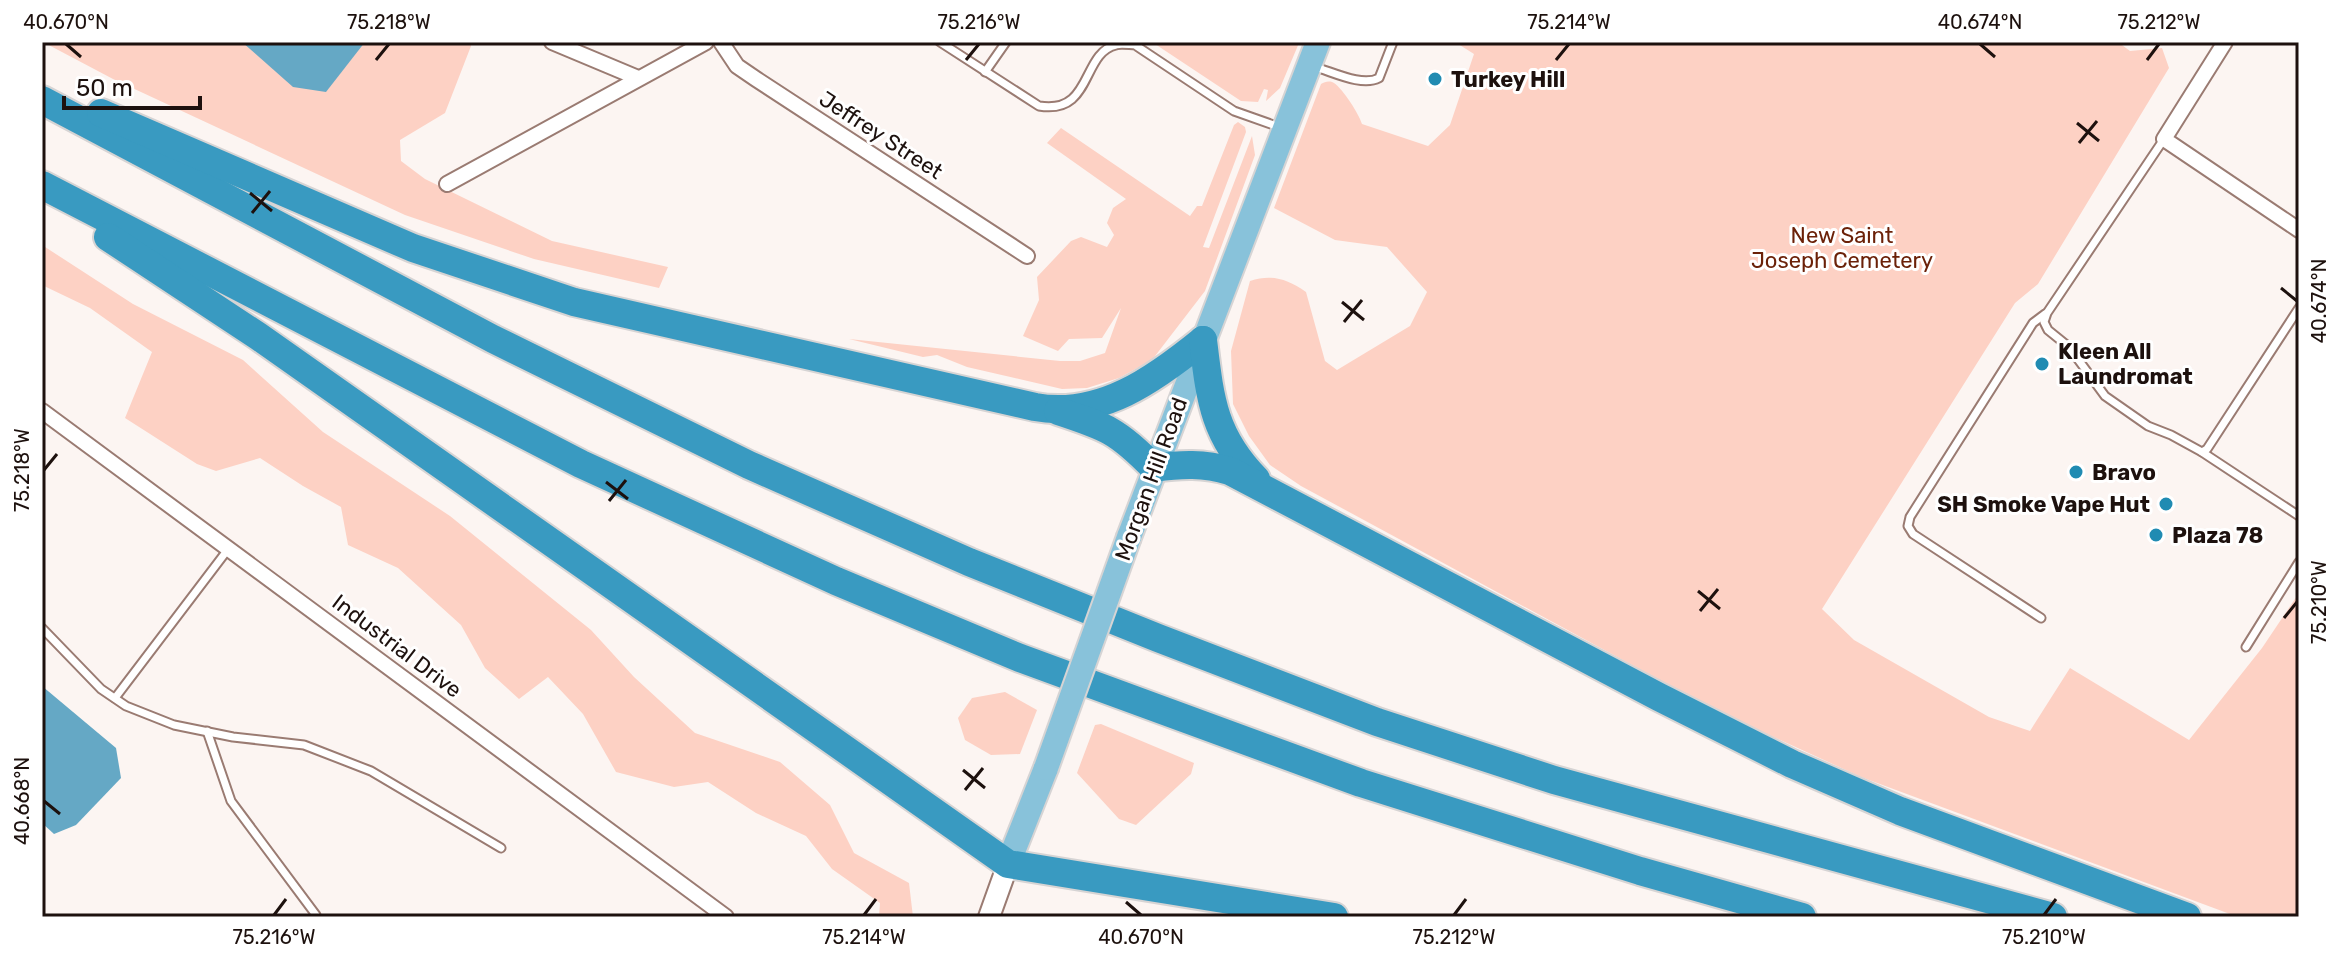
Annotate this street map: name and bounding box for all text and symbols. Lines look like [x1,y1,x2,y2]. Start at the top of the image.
text: 40.670°N [23,10,109,34]
text: 75.218°W [347,10,431,34]
text: 75.216°W [937,10,1021,34]
text: 75.214°W [1527,10,1611,34]
text: 40.674°N [1938,10,2022,34]
text: 75.212°W [2118,10,2200,34]
scale bar [64,60,200,110]
place label: Turkey Hill [1451,66,1565,93]
marker: Turkey Hill [1426,70,1444,88]
text: 50 m [76,74,133,102]
street label: Jeffrey Street [814,85,948,185]
park label: New Saint Joseph Cemetery [1751,222,1933,274]
text: 40.674°N [2307,259,2331,343]
place label: Kleen All Laundromat [2058,338,2193,390]
marker: Kleen All Laundromat [2033,355,2051,373]
street label: Morgan Hill Road [1109,394,1193,564]
text: 75.218°W [10,428,34,512]
place label: Bravo [2092,459,2156,486]
marker: Bravo [2067,463,2085,481]
place label: SH Smoke Vape Hut [1937,491,2150,518]
marker: SH Smoke Vape Hut [2157,495,2175,513]
place label: Plaza 78 [2172,522,2263,549]
marker: Plaza 78 [2147,526,2165,544]
text: 75.210°W [2307,560,2331,644]
street label: Industrial Drive [327,589,467,703]
text: 40.668°N [10,757,34,845]
text: 75.216°W [232,925,316,949]
text: 75.214°W [822,925,906,949]
text: 40.670°N [1098,925,1184,949]
text: 75.212°W [1413,925,1495,949]
text: 75.210°W [2002,925,2086,949]

